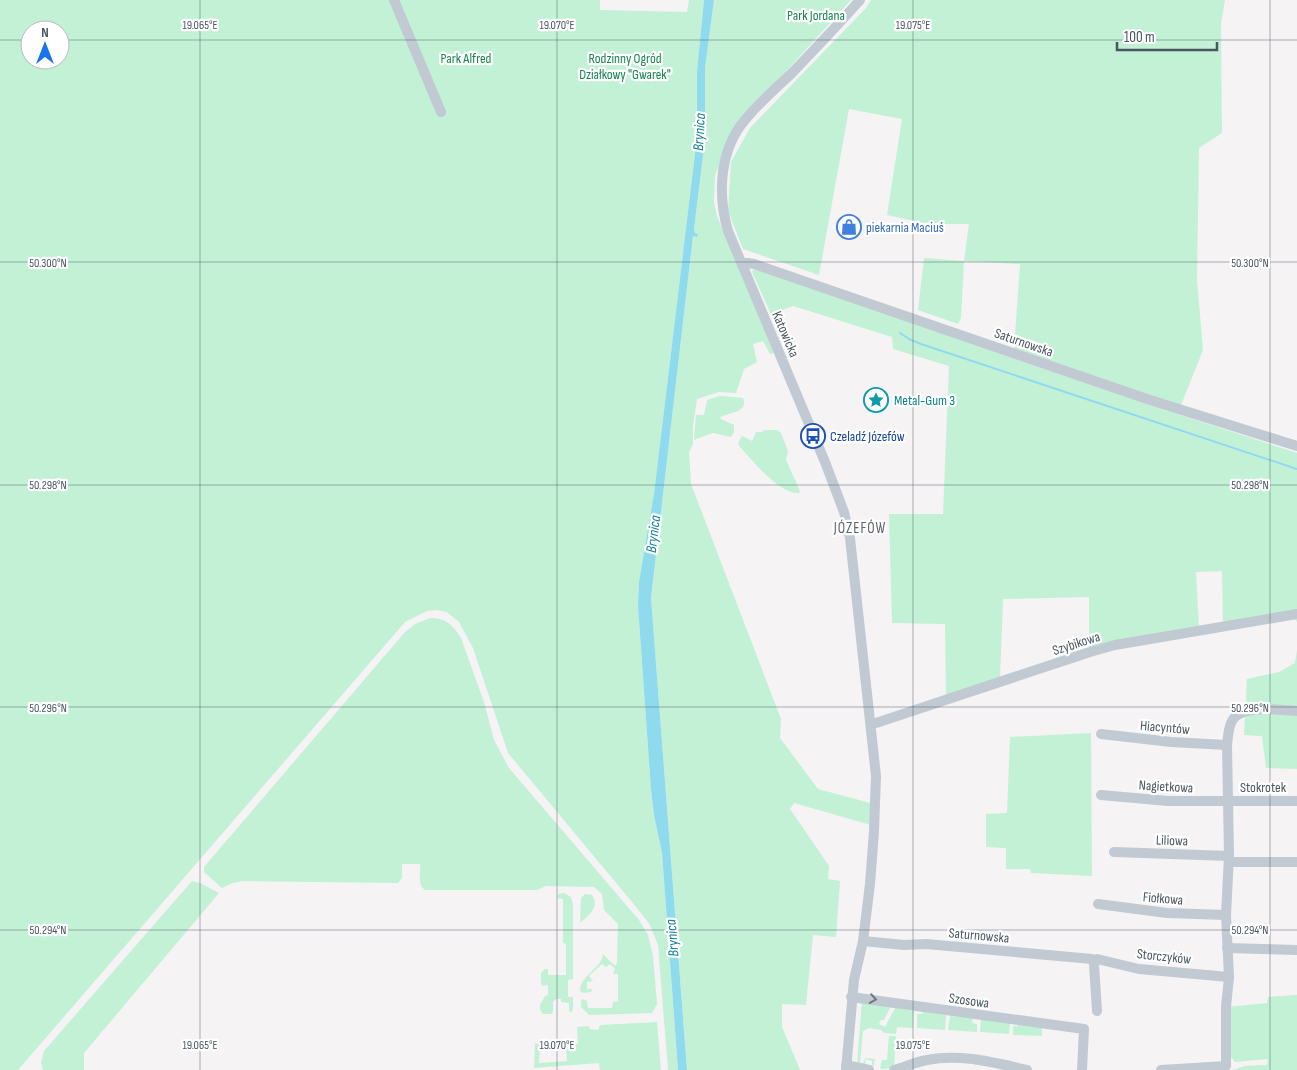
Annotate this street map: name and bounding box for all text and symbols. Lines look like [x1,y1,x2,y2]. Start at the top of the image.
park label: Park Jordana [787,7,845,24]
text: 19.065°E [182,18,218,33]
text: 19.070°E [539,18,575,33]
text: 19.075°E [896,18,930,33]
north arrow [20,20,70,70]
scale bar [1117,20,1217,52]
text: N [41,24,49,41]
text: 100 m [1124,28,1155,47]
park label: Park Alfred [441,50,492,67]
park label: Rodzinny Ogród Działkowy "Gwarek" [579,50,671,83]
water label: Brynica [689,113,710,151]
shop icon: piekarnia Maciuś [836,214,862,240]
place label: piekarnia Maciuś [866,219,944,236]
text: 50.300°N [29,256,67,271]
text: 50.300°N [1231,256,1269,271]
street label: Katowicka [768,309,803,360]
street label: Saturnowska [992,325,1055,360]
place icon: Metal-Gum 3 [863,387,889,413]
place label: Metal-Gum 3 [894,392,955,409]
bus stop icon: Czeladź Józefów [800,423,826,449]
place label: Czeladź Józefów [830,428,905,445]
text: 50.298°N [29,478,67,493]
text: 50.298°N [1231,478,1269,493]
water label: Brynica [642,514,665,554]
district label: JÓZEFÓW [833,519,886,538]
street label: Szybikowa [1050,628,1102,659]
text: 50.296°N [29,701,67,716]
text: 50.296°N [1231,701,1269,716]
street label: Hiacyntów [1139,717,1191,738]
street label: Nagietkowa [1138,777,1194,796]
street label: Stokrotek [1240,779,1287,796]
street label: Liliowa [1156,831,1188,850]
street label: Fiołkowa [1142,888,1184,909]
water label: Brynica [661,918,684,957]
text: 50.294°N [30,923,66,938]
text: 50.294°N [1232,923,1268,938]
street label: Saturnowska [948,924,1010,947]
street label: Storczyków [1136,945,1192,968]
street label: Szosowa [948,989,990,1012]
one-way arrow [869,994,877,1004]
text: 19.065°E [182,1038,218,1053]
text: 19.070°E [539,1038,575,1053]
text: 19.075°E [896,1038,930,1053]

